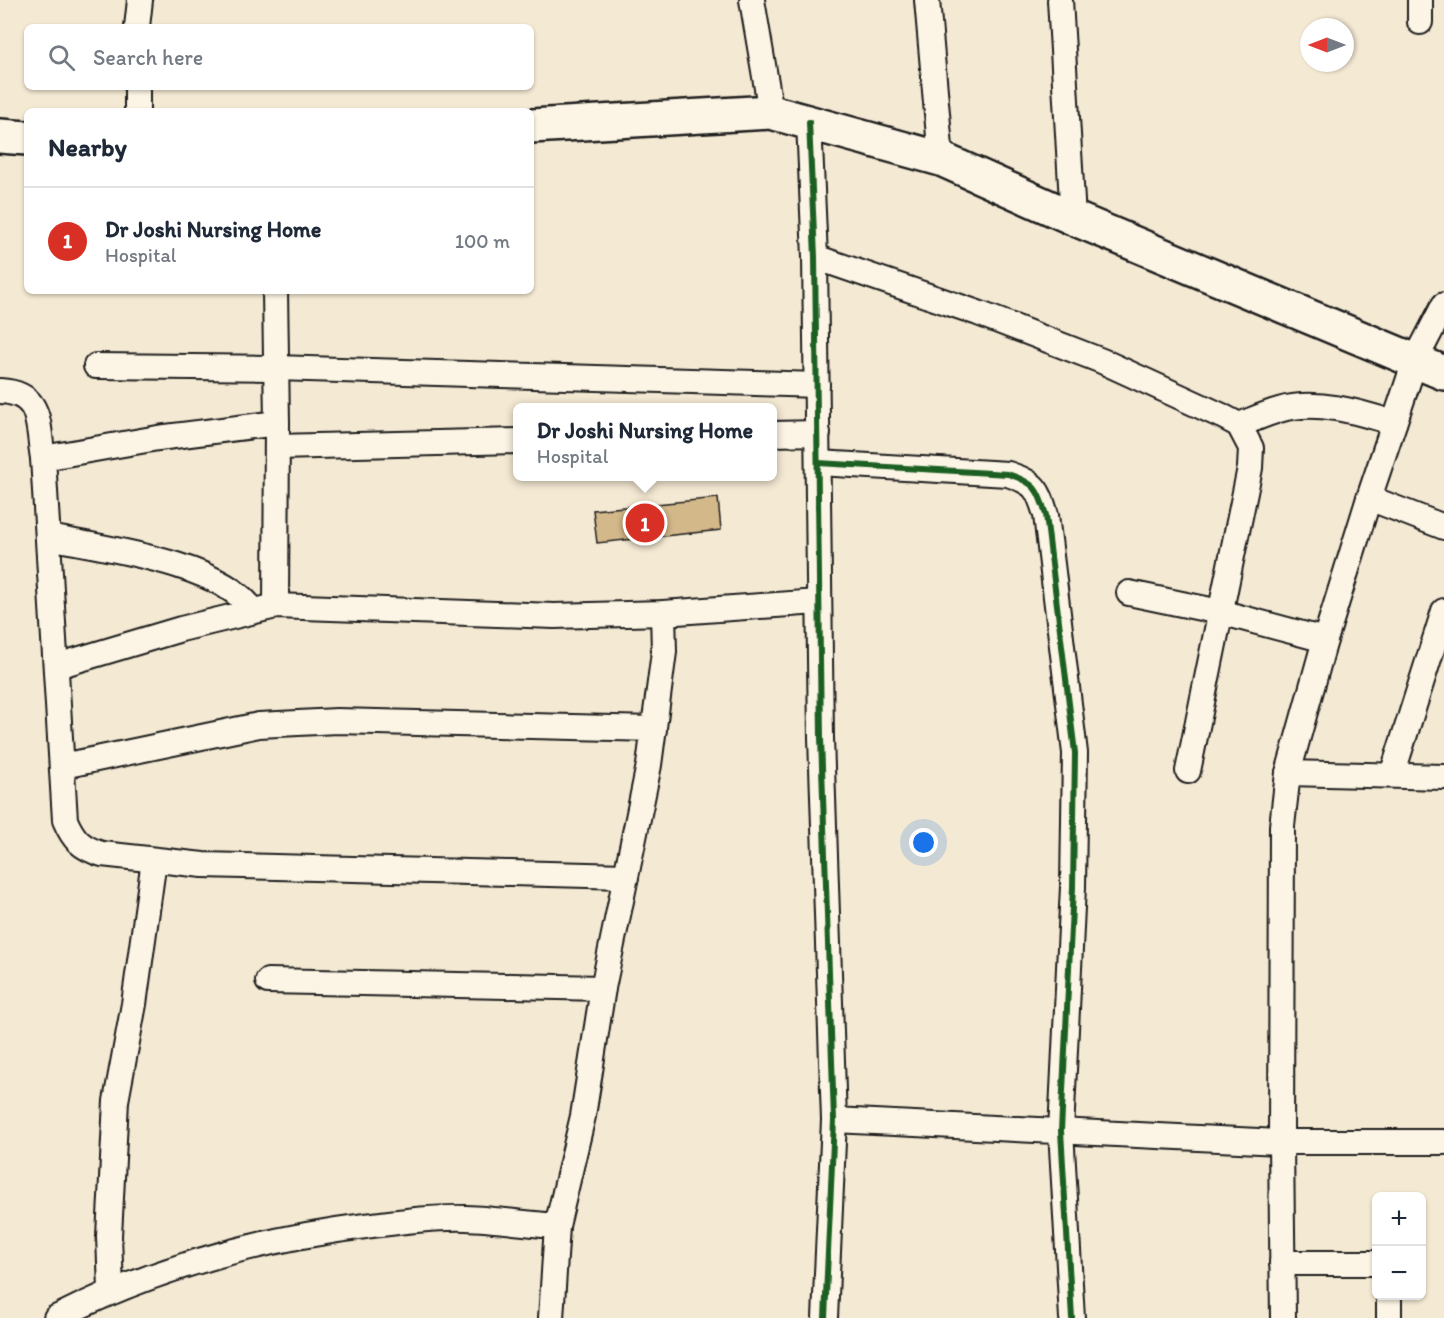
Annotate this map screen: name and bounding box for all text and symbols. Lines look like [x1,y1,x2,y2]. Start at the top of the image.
north arrow [1300,18,1354,72]
search box [24,24,534,90]
icon: search [45,41,78,74]
text: Search here [93,44,203,71]
text: Nearby [48,131,127,163]
text: Dr Joshi Nursing Home [105,216,321,243]
text: 1 [63,229,72,253]
text: 100 m [455,229,510,253]
text: Hospital [105,243,177,267]
popup [513,403,777,481]
text: Dr Joshi Nursing Home [537,417,753,444]
text: Hospital [537,444,608,468]
pin: 1 [626,500,664,546]
your location [909,828,938,857]
map controls [1372,1192,1426,1300]
button: + [1372,1192,1426,1246]
button: − [1372,1246,1426,1300]

